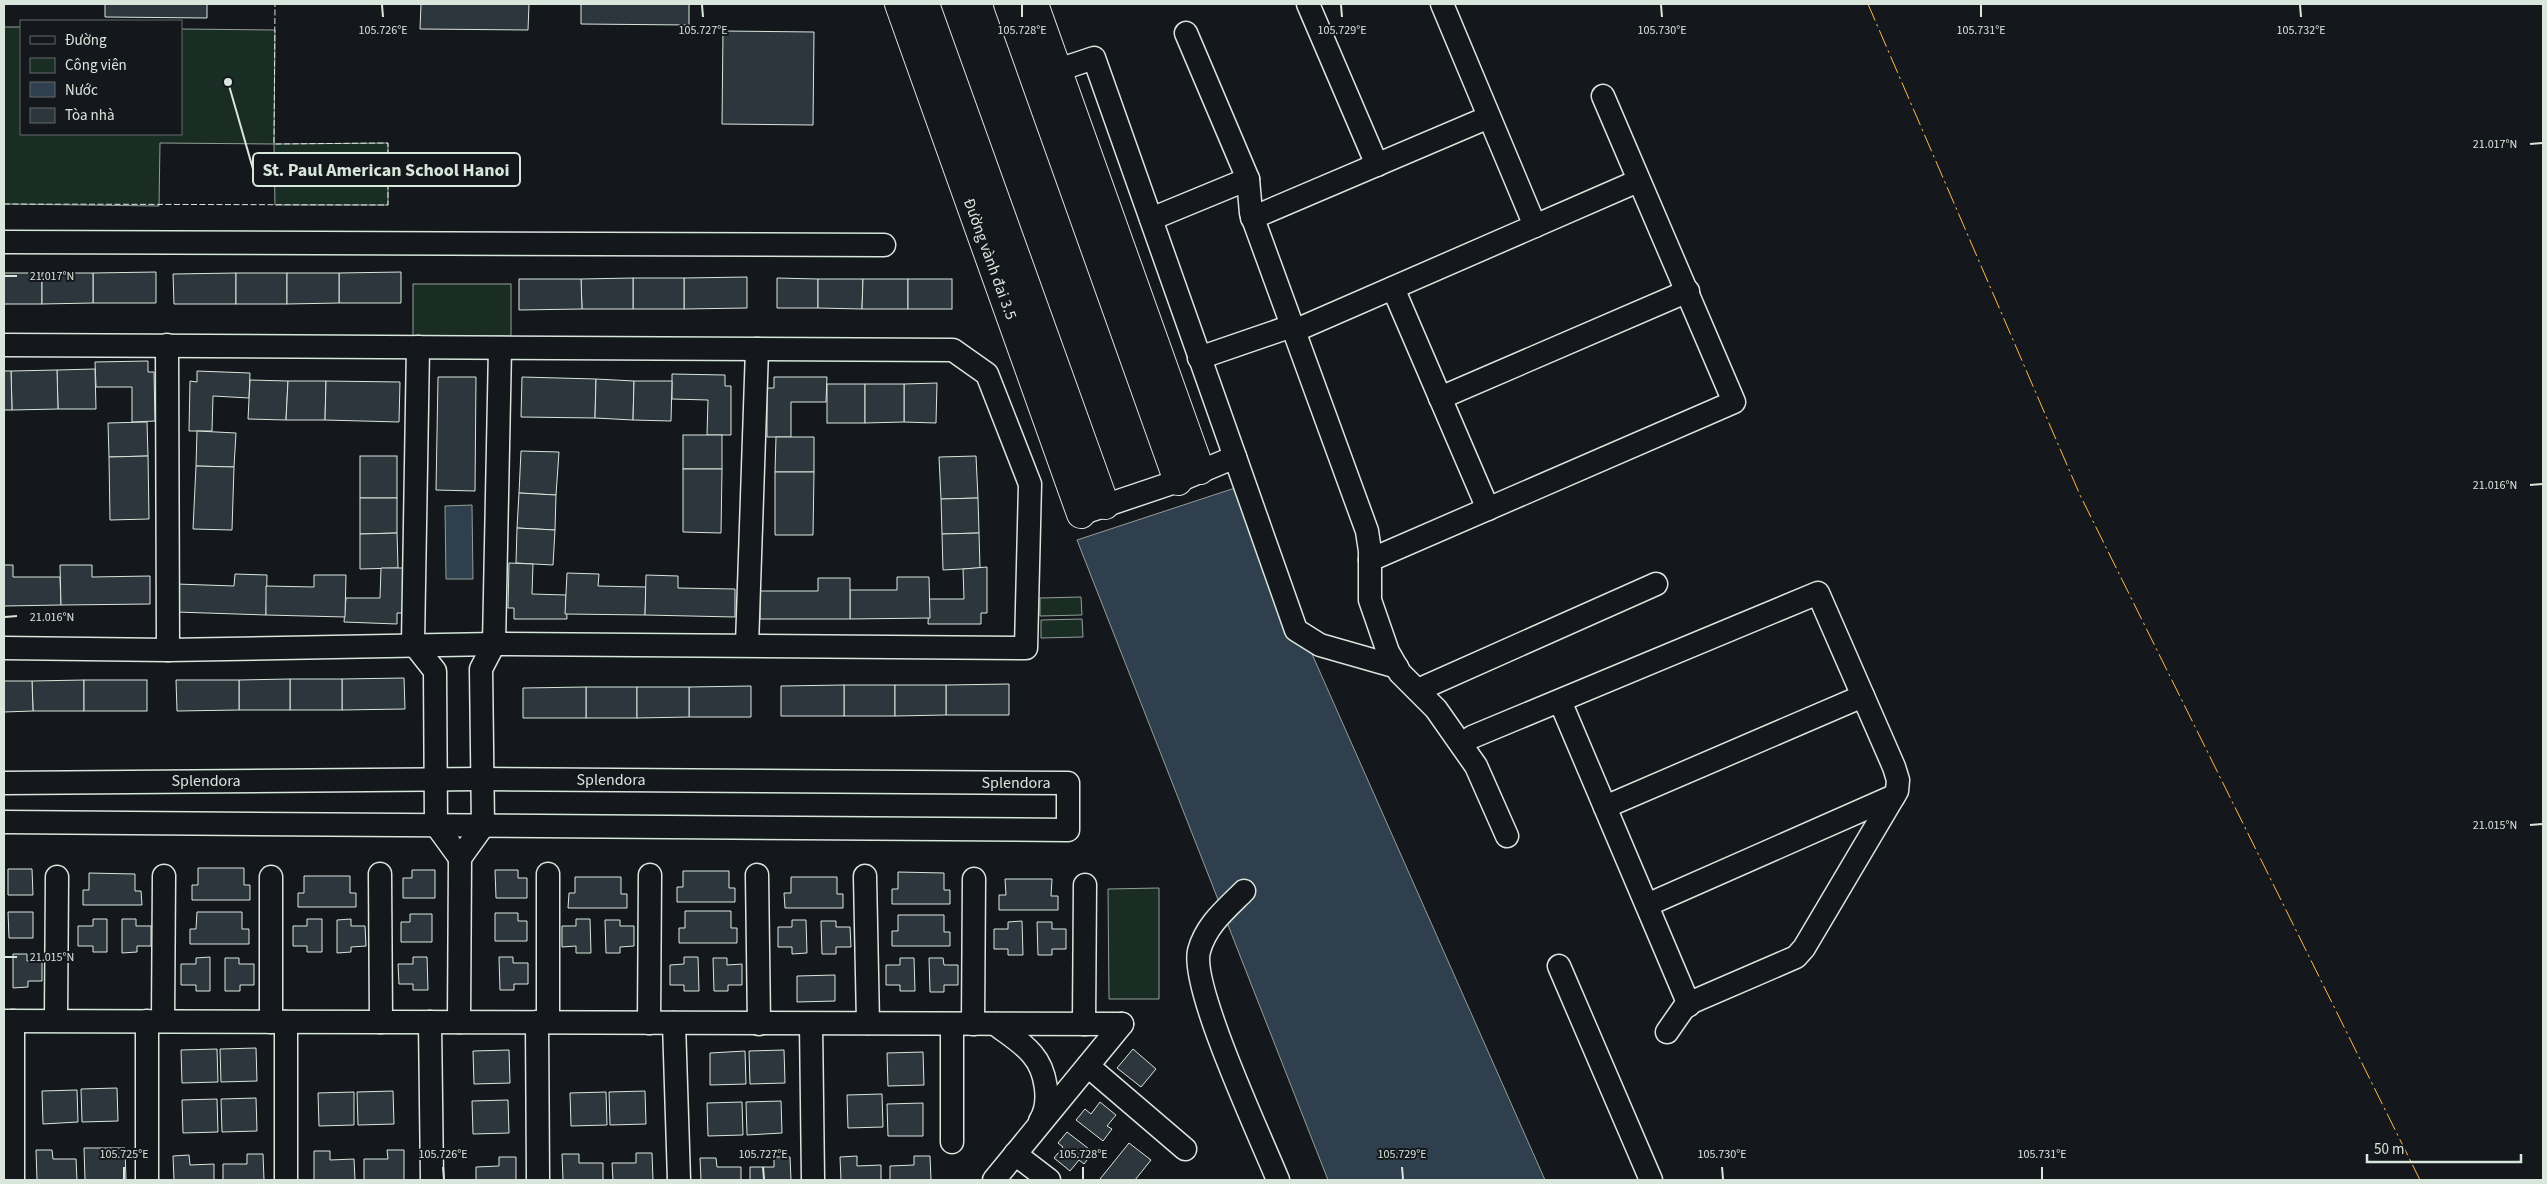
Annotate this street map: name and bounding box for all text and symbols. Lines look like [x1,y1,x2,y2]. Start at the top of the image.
legend [20,20,182,135]
text: 105.726°E [358,22,408,39]
text: 105.727°E [678,22,728,39]
text: 105.728°E [997,22,1047,39]
text: 105.729°E [1317,22,1367,39]
text: 105.730°E [1637,22,1687,39]
text: 105.731°E [1956,22,2006,39]
text: 105.732°E [2276,22,2326,39]
text: Đường [65,30,107,51]
text: Công viên [65,55,127,76]
text: Nước [65,80,98,101]
text: Tòa nhà [65,105,114,126]
text: 21.017°N [2473,136,2517,153]
callout: St. Paul American School Hanoi [253,153,520,186]
text: St. Paul American School Hanoi [263,158,509,183]
street label: Đường vành đai 3.5 [958,195,1022,323]
text: 21.017°N [30,268,74,285]
text: 21.016°N [2473,477,2517,494]
text: 21.016°N [30,609,74,626]
street label: Splendora [577,769,645,791]
street label: Splendora [172,770,240,792]
street label: Splendora [982,772,1050,794]
text: 21.015°N [2473,817,2517,834]
text: 21.015°N [30,949,74,966]
scale bar [2367,1132,2521,1164]
text: 50 m [2374,1139,2404,1160]
text: 105.725°E [99,1146,149,1163]
text: 105.726°E [418,1146,468,1163]
text: 105.727°E [738,1146,788,1163]
text: 105.728°E [1058,1146,1108,1163]
text: 105.729°E [1377,1146,1427,1163]
text: 105.730°E [1697,1146,1747,1163]
text: 105.731°E [2017,1146,2067,1163]

